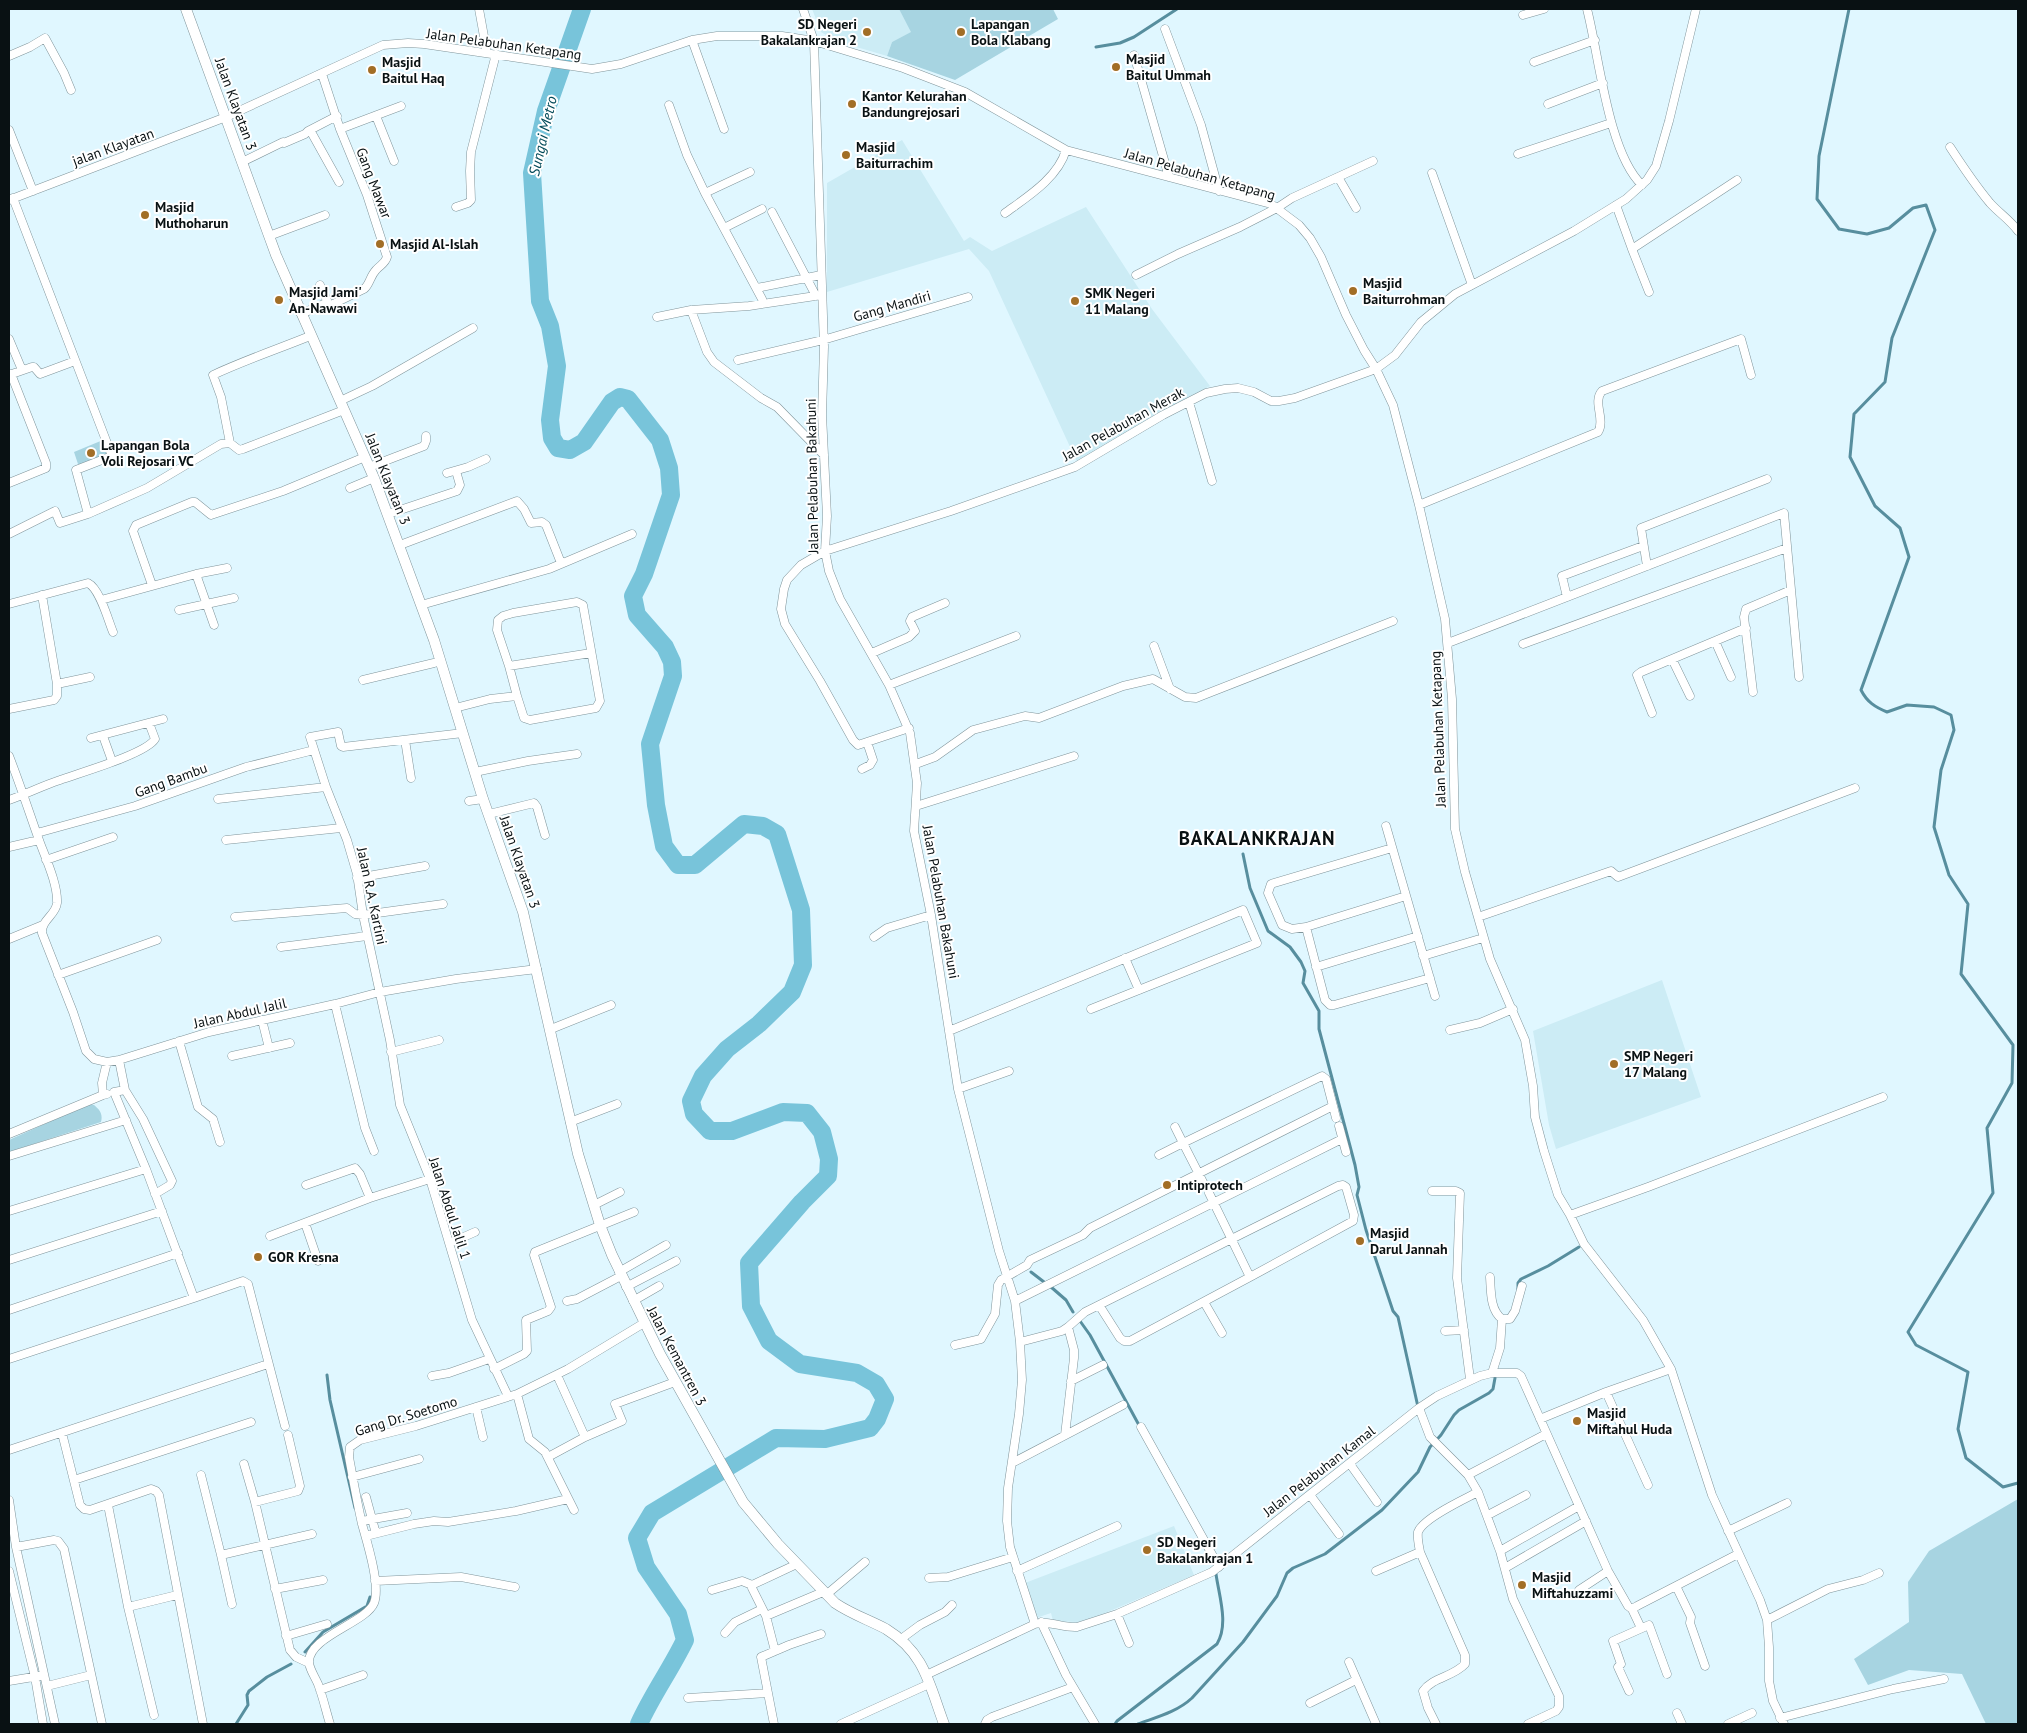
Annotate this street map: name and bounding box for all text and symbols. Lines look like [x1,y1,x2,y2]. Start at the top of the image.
place label: SD Negeri Bakalankrajan 2 [761,15,857,49]
place label: Lapangan Bola Klabang [971,15,1051,49]
street label: Jalan Pelabuhan Ketapang [424,24,583,64]
marker: SD Negeri Bakalankrajan 2 [861,26,873,38]
marker: Lapangan Bola Klabang [955,26,967,38]
place label: Masjid Baitul Ummah [1126,50,1211,84]
place label: Masjid Baitul Haq [382,53,445,87]
street label: Jalan Klayatan 3 [211,54,261,153]
marker: Masjid Baitul Ummah [1110,61,1122,73]
marker: Masjid Baitul Haq [366,64,378,76]
place label: Kantor Kelurahan Bandungrejosari [862,87,967,121]
water label: Sungai Metro [524,94,561,178]
marker: Kantor Kelurahan Bandungrejosari [846,98,858,110]
street label: jalan Klayatan [70,124,156,170]
place label: Masjid Baiturrachim [856,138,933,172]
street label: Jalan Pelabuhan Ketapang [1121,144,1278,204]
street label: Gang Mawar [352,145,396,221]
marker: Masjid Baiturrachim [840,149,852,161]
place label: Masjid Muthoharun [155,198,228,232]
marker: Masjid Muthoharun [139,209,151,221]
place label: Masjid Al-Islah [390,235,478,253]
marker: Masjid Al-Islah [374,238,386,250]
place label: Masjid Baiturrohman [1363,274,1445,308]
place label: Masjid Jami' An-Nawawi [289,283,362,317]
place label: SMK Negeri 11 Malang [1085,284,1155,318]
marker: Masjid Baiturrohman [1347,285,1359,297]
street label: Gang Mandiri [851,286,933,326]
marker: Masjid Jami' An-Nawawi [273,294,285,306]
marker: SMK Negeri 11 Malang [1069,295,1081,307]
street label: Jalan Pelabuhan Merak [1058,383,1187,465]
street label: Jalan Pelabuhan Bakahuni [802,398,822,555]
street label: Jalan Klayatan 3 [361,430,415,527]
place label: Lapangan Bola Voli Rejosari VC [100,436,194,470]
marker: Lapangan Bola Voli Rejosari VC [85,447,97,459]
street label: Jalan Pelabuhan Ketapang [1426,651,1450,808]
street label: Gang Bambu [132,759,210,801]
street label: Jalan Klayatan 3 [495,812,544,911]
street label: Jalan Pelabuhan Bakahuni [918,823,963,980]
district label: BAKALANKRAJAN [1179,826,1335,850]
street label: Jalan R.A. Kartini [353,845,391,946]
street label: Jalan Abdul Jalil [191,994,288,1033]
place label: SMP Negeri 17 Malang [1624,1047,1693,1081]
marker: SMP Negeri 17 Malang [1608,1058,1620,1070]
street label: Jalan Abdul Jalil 1 [425,1154,475,1261]
place label: Intiprotech [1177,1176,1243,1194]
marker: Intiprotech [1161,1179,1173,1191]
place label: Masjid Darul Jannah [1370,1224,1448,1258]
marker: Masjid Darul Jannah [1354,1235,1366,1247]
place label: GOR Kresna [268,1248,339,1266]
marker: GOR Kresna [252,1251,264,1263]
street label: Jalan Kemantren 3 [643,1302,711,1409]
street label: Gang Dr. Soetomo [353,1392,459,1440]
place label: Masjid Miftahul Huda [1587,1404,1672,1438]
marker: Masjid Miftahul Huda [1571,1415,1583,1427]
street label: Jalan Pelabuhan Kamal [1258,1422,1379,1521]
place label: SD Negeri Bakalankrajan 1 [1157,1533,1253,1567]
marker: SD Negeri Bakalankrajan 1 [1141,1544,1153,1556]
place label: Masjid Miftahuzzami [1532,1568,1613,1602]
marker: Masjid Miftahuzzami [1516,1579,1528,1591]

